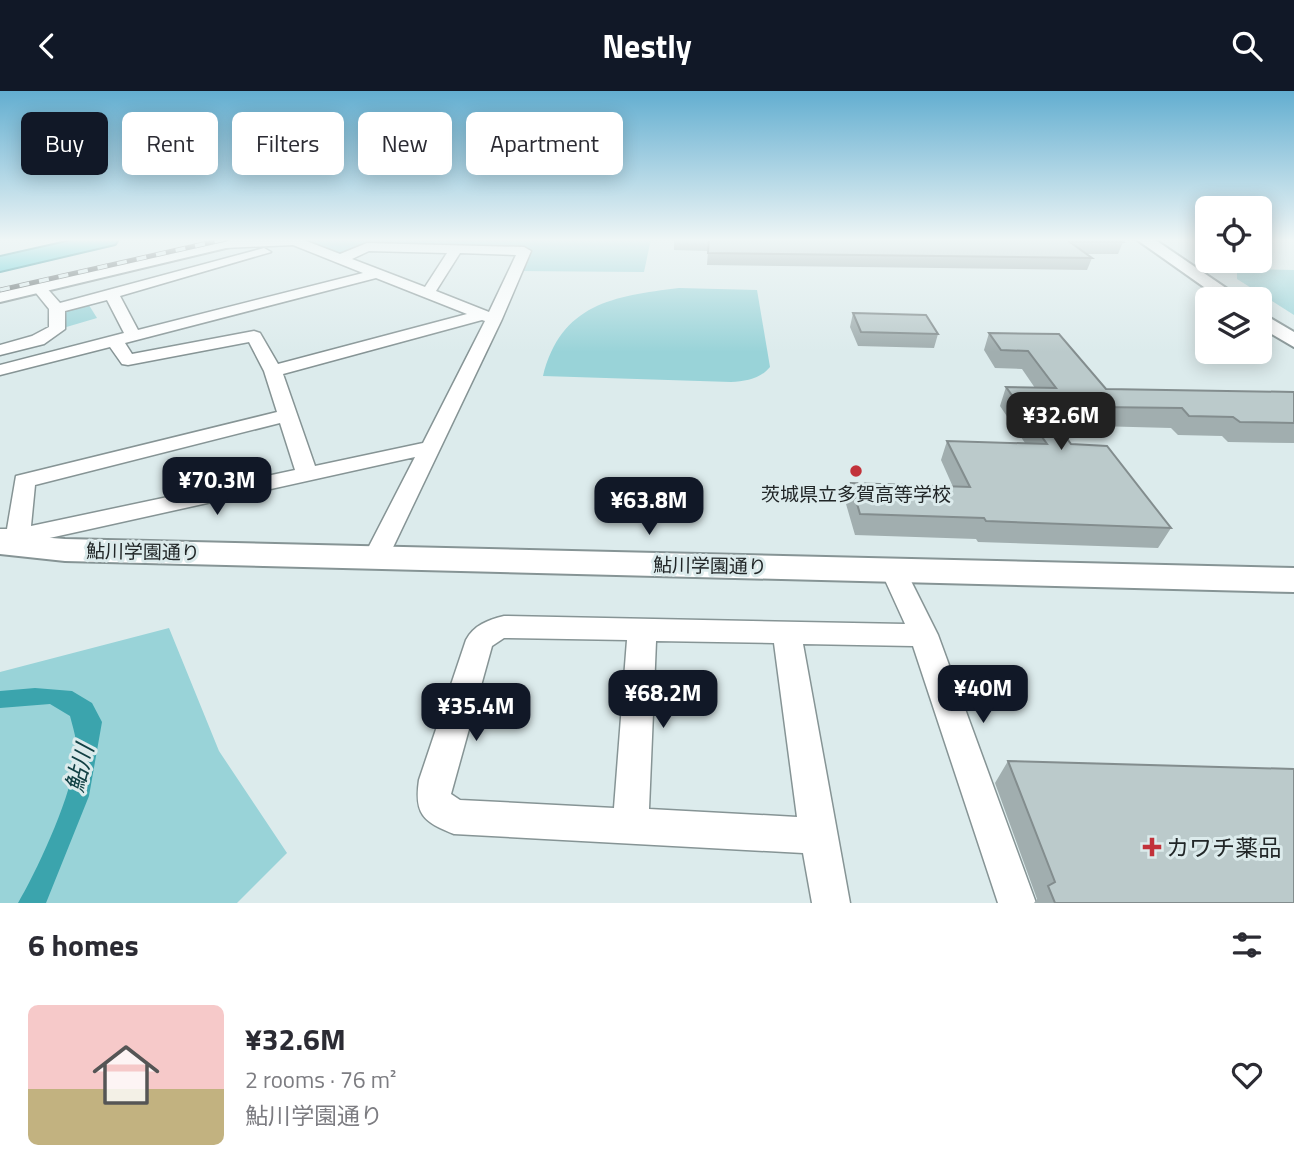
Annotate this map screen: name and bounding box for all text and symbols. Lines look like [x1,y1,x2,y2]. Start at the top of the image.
text: Nestly [602,22,692,70]
icon: back [28,27,66,65]
icon: search [1228,27,1266,65]
chip: Buy [21,112,108,175]
chip: Rent [122,112,218,175]
chip: Filters [232,112,344,175]
chip: New [358,112,452,175]
chip: Apartment [466,112,623,175]
map controls [1195,196,1272,364]
button: locate [1195,196,1272,273]
button: layers [1195,287,1272,364]
pin: ¥32.6M [1004,393,1118,452]
text: ¥32.6M [1022,397,1100,432]
pin: ¥70.3M [160,457,274,517]
text: ¥70.3M [178,462,256,497]
marker: 茨城県立多賀高等学校 [848,463,864,479]
pin: ¥63.8M [592,477,706,537]
place label: 茨城県立多賀高等学校 [761,479,951,508]
text: ¥63.8M [610,482,688,517]
street label: 鮎川学園通り [86,536,200,566]
street label: 鮎川学園通り [653,550,767,580]
pin: ¥40M [942,665,1024,725]
text: ¥40M [954,670,1012,705]
pin: ¥68.2M [606,671,720,730]
text: ¥68.2M [624,675,702,710]
pin: ¥35.4M [419,683,533,743]
text: ¥35.4M [437,688,515,723]
water label: 鮎川 [56,737,103,796]
place label: カワチ薬品 [1166,830,1281,865]
marker: カワチ薬品 [1144,839,1160,855]
text: 6 homes [28,922,139,968]
icon: filters [1228,926,1266,964]
text: ¥32.6M [245,1016,346,1062]
icon: home [84,1033,168,1117]
icon: heart [1228,1056,1266,1094]
text: 2 rooms · 76 m² [245,1062,396,1097]
text: 鮎川学園通り [245,1098,383,1133]

